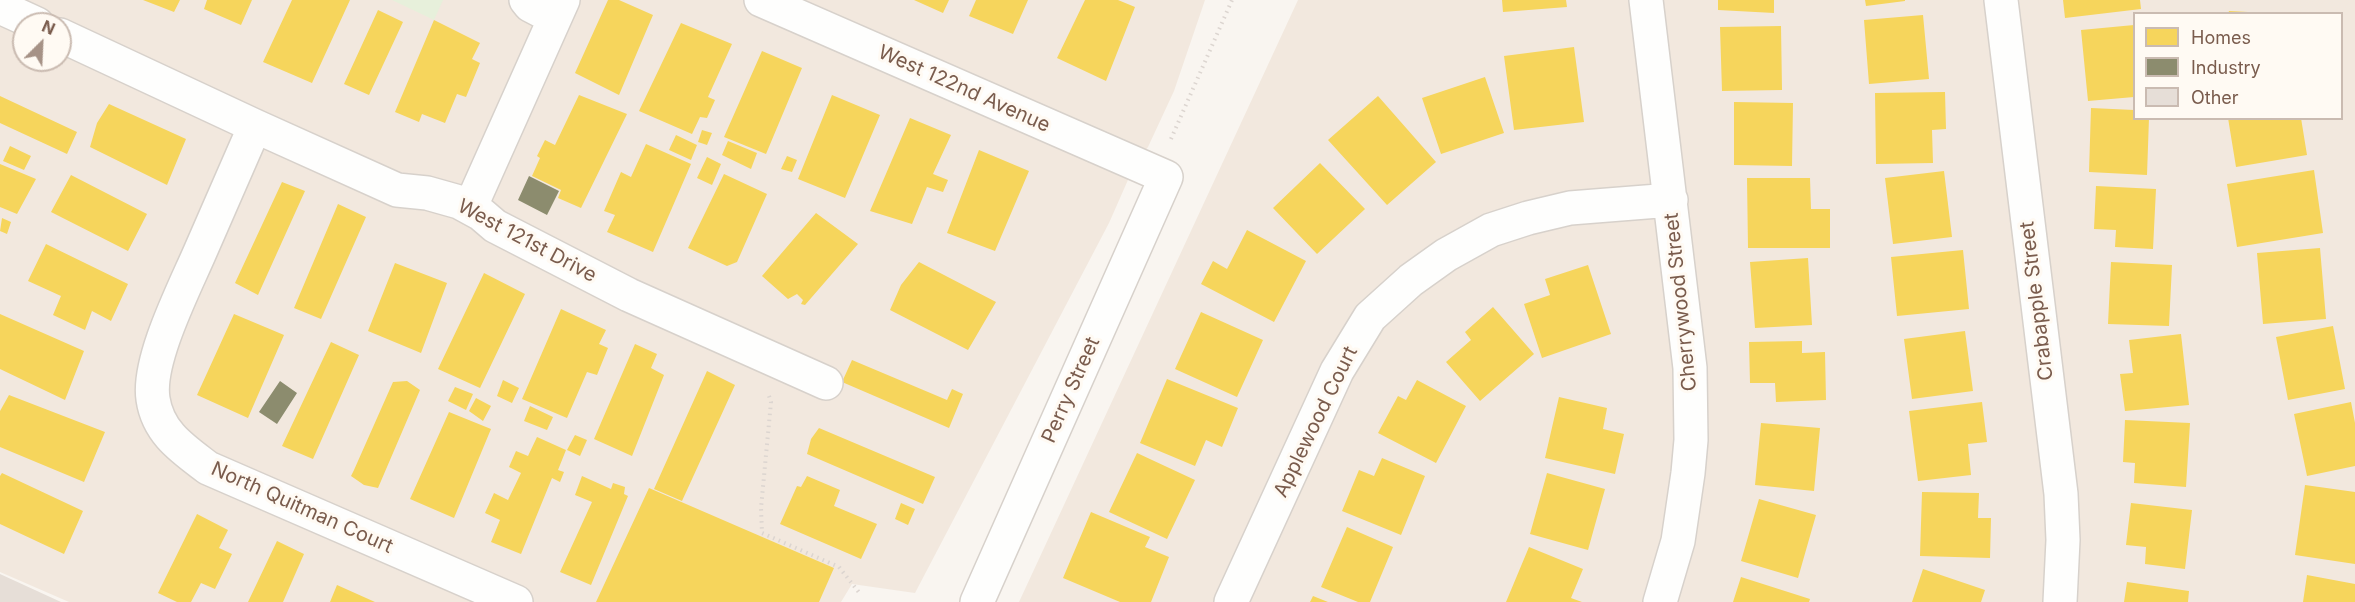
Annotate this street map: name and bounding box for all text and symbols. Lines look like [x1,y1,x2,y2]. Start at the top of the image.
north arrow [12,12,72,72]
legend [2133,12,2343,120]
text: N [39,16,58,39]
text: Homes [2191,27,2251,48]
street label: West 122nd Avenue [874,40,1054,138]
text: Industry [2191,57,2261,78]
text: Other [2191,87,2239,108]
street label: West 121st Drive [453,194,601,288]
street label: Cherrywood Street [1660,212,1702,392]
street label: Crabapple Street [2015,220,2059,382]
street label: Perry Street [1037,333,1105,447]
street label: Applewood Court [1269,343,1363,501]
street label: North Quitman Court [207,457,397,559]

